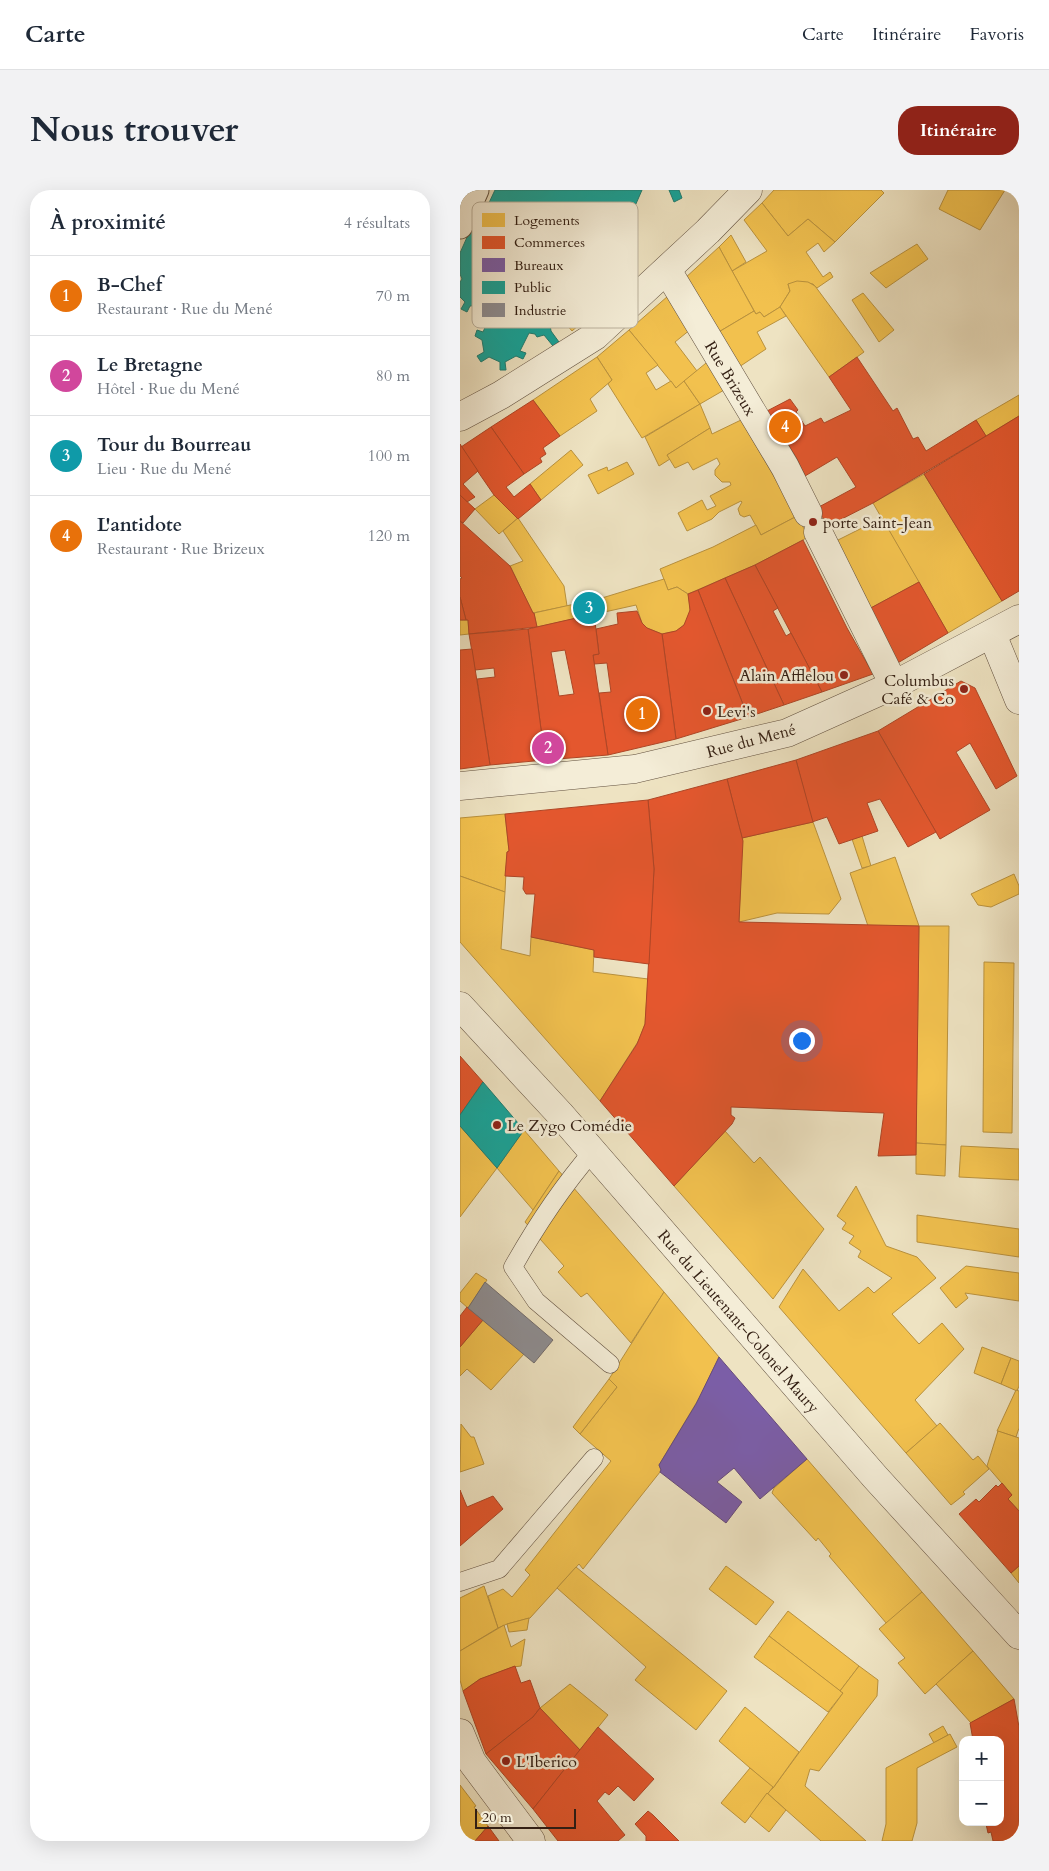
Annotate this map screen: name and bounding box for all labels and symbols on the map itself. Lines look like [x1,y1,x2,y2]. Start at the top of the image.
legend [472,202,638,328]
text: Logements [514,211,580,230]
text: Commerces [514,233,585,252]
text: Bureaux [514,256,563,275]
text: Public [514,278,551,297]
text: Industrie [514,301,566,320]
street label: Rue Brizeux [699,337,761,420]
pin: 4 [769,408,801,446]
place label: porte Saint-Jean [823,512,932,534]
marker: porte Saint-Jean [807,516,819,528]
pin: 3 [573,589,605,627]
place label: Alain Afflelou [740,665,834,687]
marker: Alain Afflelou [838,669,850,681]
place label: Columbus Café & Co [881,670,954,710]
marker: Columbus Café & Co [958,683,970,695]
pin: 1 [626,695,658,733]
place label: Levi's [717,701,756,723]
marker: Levi's [701,705,713,717]
street label: Rue du Mené [704,718,798,763]
pin: 2 [532,729,564,767]
your location [789,1028,815,1054]
place label: Le Zygo Comédie [507,1115,632,1137]
marker: Le Zygo Comédie [491,1119,503,1131]
street label: Rue du Lieutenant-Colonel Maury [652,1225,824,1418]
place label: L'Iberico [516,1751,577,1773]
marker: L'Iberico [500,1755,512,1767]
scale bar [475,1806,576,1829]

